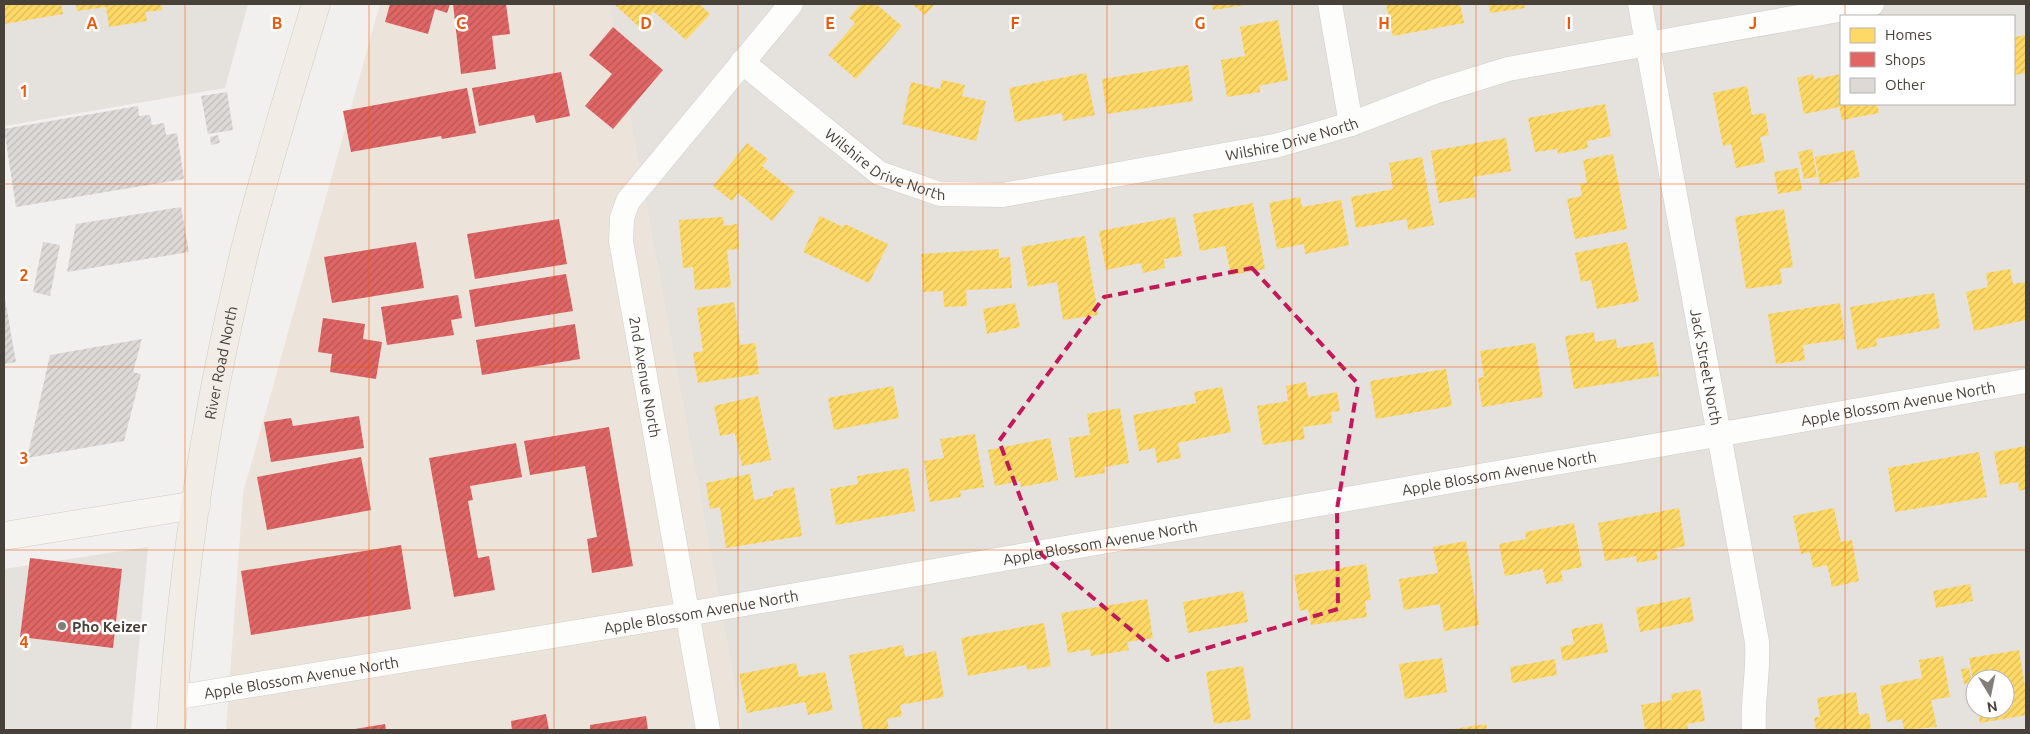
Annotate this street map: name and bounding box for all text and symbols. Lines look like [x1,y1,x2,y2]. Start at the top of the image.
text: A [86,14,98,32]
text: B [272,14,282,32]
text: C [456,14,466,32]
text: D [640,14,652,32]
text: E [825,14,835,32]
text: F [1011,14,1020,32]
text: G [1194,14,1206,32]
text: H [1378,14,1390,32]
text: I [1567,14,1571,32]
text: J [1749,14,1757,32]
legend [1840,15,2015,105]
text: Homes [1885,26,1932,43]
text: Shops [1885,51,1926,68]
text: Other [1885,76,1925,93]
text: 1 [19,82,29,100]
street label: Wilshire Drive North [1224,114,1361,163]
street label: Wilshire Drive North [822,124,946,203]
text: 2 [19,266,29,284]
street label: River Road North [201,304,240,421]
street label: Jack Street North [1688,307,1726,427]
street label: 2nd Avenue North [626,315,664,439]
street label: Apple Blossom Avenue North [1799,378,1997,429]
street label: Apple Blossom Avenue North [1400,447,1598,498]
text: 3 [19,449,29,467]
street label: Apple Blossom Avenue North [1001,517,1199,567]
street label: Apple Blossom Avenue North [602,586,800,636]
place label: Pho Keizer [72,618,148,635]
marker: Pho Keizer [56,620,68,632]
text: 4 [19,633,29,651]
street label: Apple Blossom Avenue North [203,653,400,701]
north arrow [1965,669,2015,719]
text: N [1986,698,1999,716]

